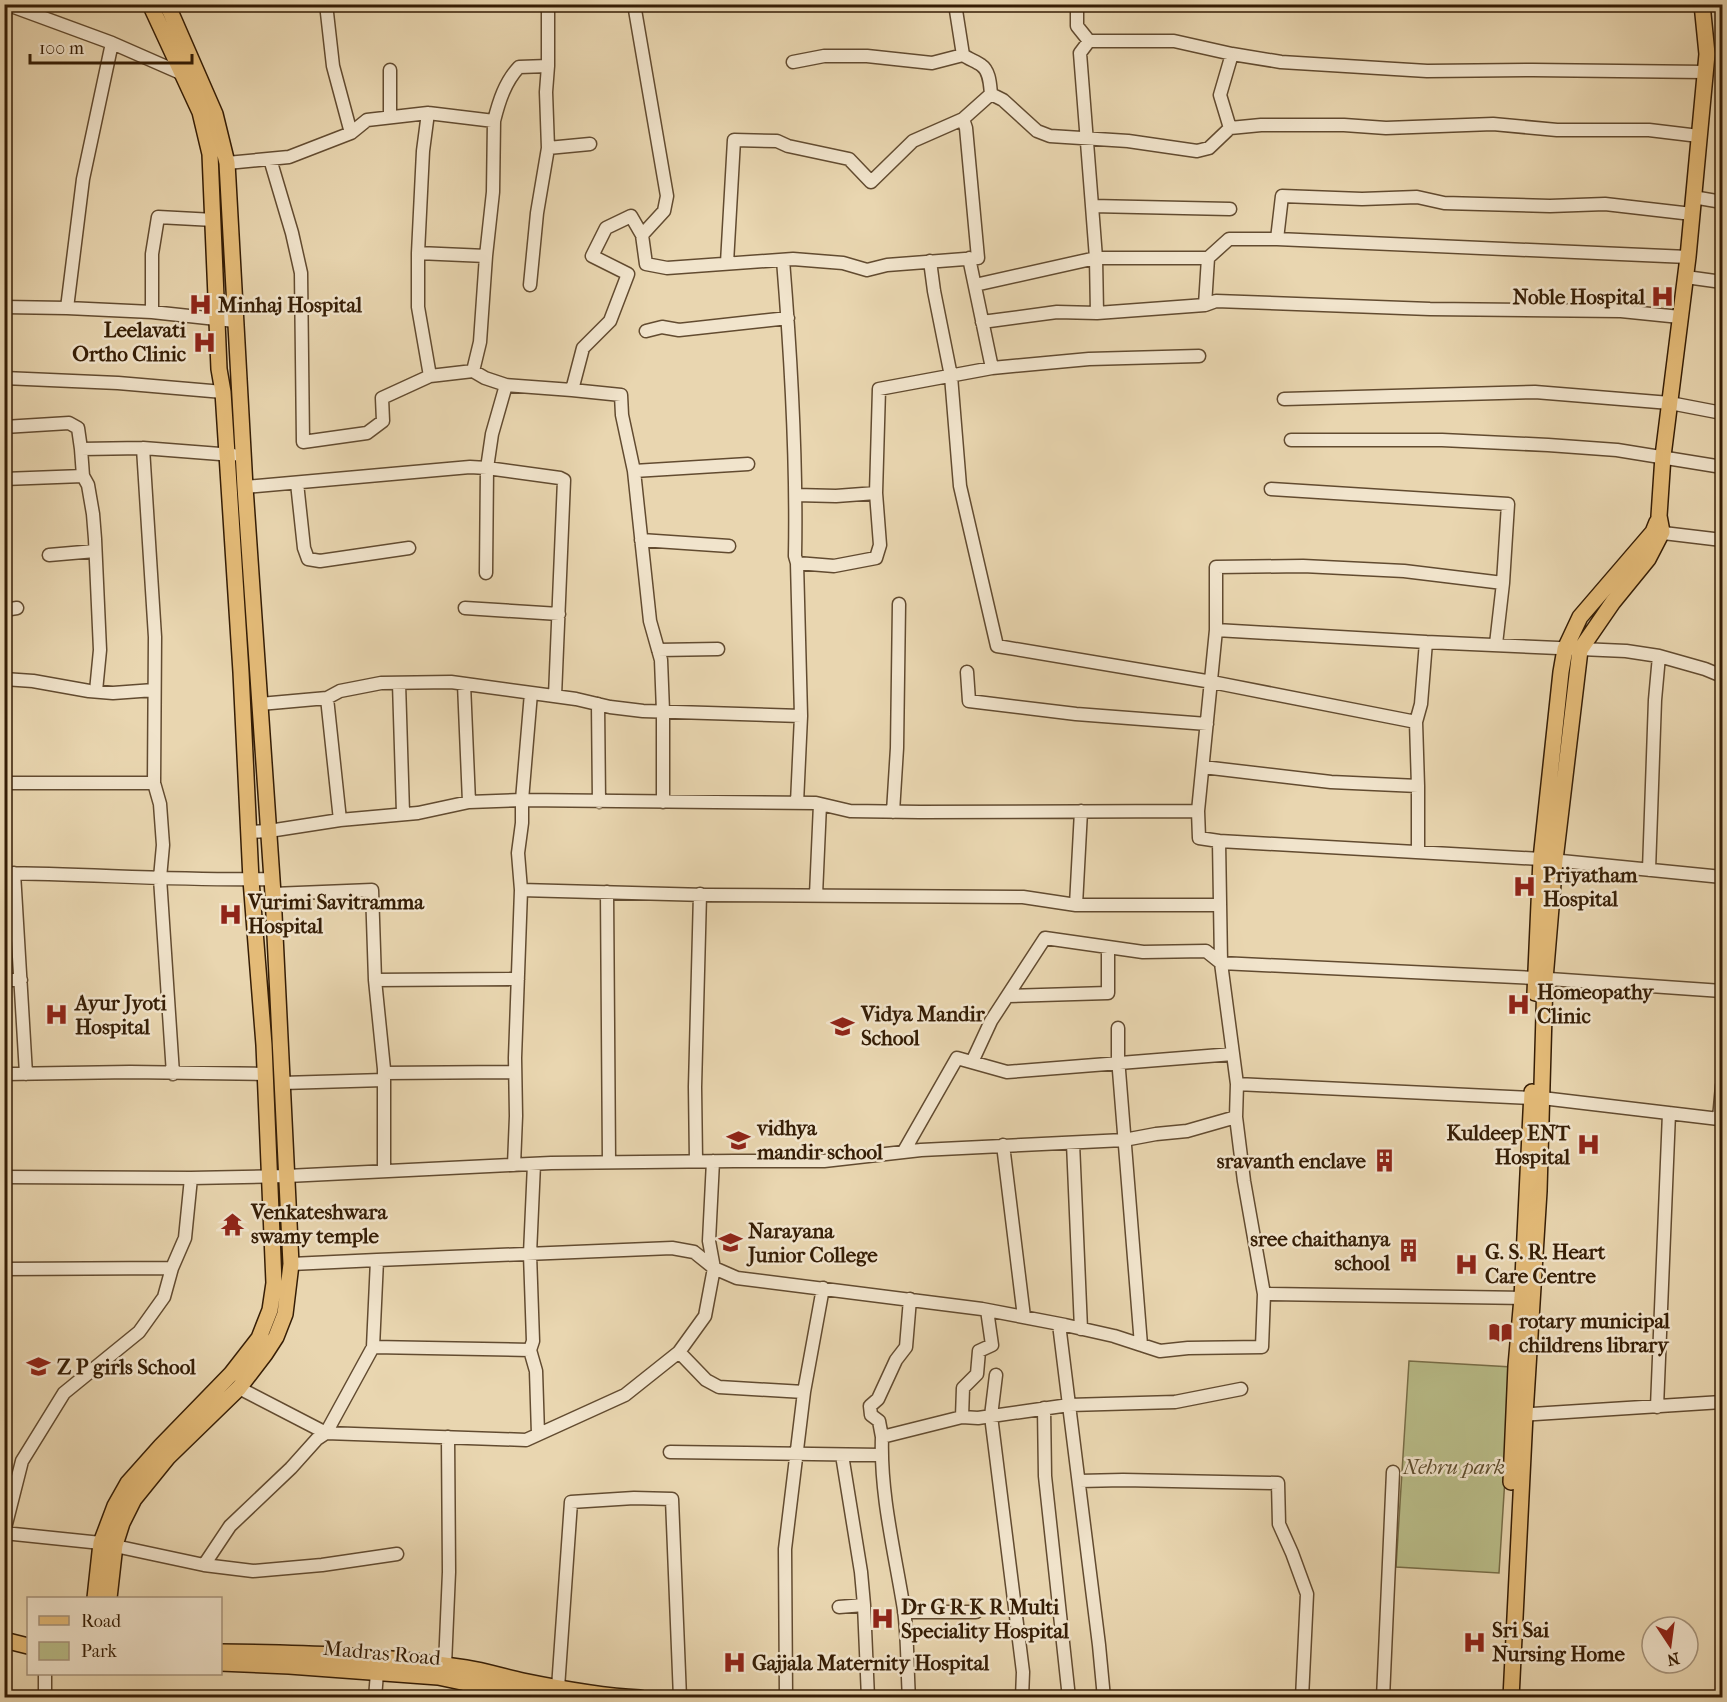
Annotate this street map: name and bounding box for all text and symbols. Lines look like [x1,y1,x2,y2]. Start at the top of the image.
scale bar [30,27,192,65]
text: 100 m [39,38,84,59]
hospital icon: Noble Hospital [1650,284,1676,310]
place label: Noble Hospital [1512,285,1645,309]
hospital icon: Minhaj Hospital [187,292,213,318]
place label: Minhaj Hospital [217,293,362,317]
place label: Leelavati Ortho Clinic [72,318,187,366]
hospital icon: Leelavati Ortho Clinic [191,329,217,355]
place label: Priyatham Hospital [1543,863,1638,911]
hospital icon: Priyatham Hospital [1512,874,1538,900]
place label: Vurimi Savitramma Hospital [247,890,425,938]
hospital icon: Vurimi Savitramma Hospital [217,901,243,927]
place label: Homeopathy Clinic [1537,980,1655,1028]
place label: Ayur Jyoti Hospital [73,991,167,1039]
hospital icon: Homeopathy Clinic [1506,991,1532,1017]
hospital icon: Ayur Jyoti Hospital [44,1002,70,1028]
place label: Vidya Mandir School [860,1002,986,1050]
school or university icon: Vidya Mandir School [830,1013,856,1039]
place label: vidhya mandir school [756,1116,883,1164]
place label: Kuldeep ENT Hospital [1447,1121,1571,1169]
school or university icon: vidhya mandir school [726,1127,752,1153]
hospital icon: Kuldeep ENT Hospital [1575,1132,1601,1158]
building icon: sravanth enclave [1371,1148,1397,1174]
place label: sravanth enclave [1217,1149,1367,1173]
place label: Venkateshwara swamy temple [250,1200,388,1248]
temple icon: Venkateshwara swamy temple [220,1211,246,1237]
place label: Narayana Junior College [746,1219,878,1267]
place label: sree chaithanya school [1250,1227,1391,1275]
school or university icon: Narayana Junior College [717,1230,743,1256]
building icon: sree chaithanya school [1395,1238,1421,1264]
place label: G. S. R. Heart Care Centre [1485,1240,1606,1288]
hospital icon: G. S. R. Heart Care Centre [1454,1251,1480,1277]
place label: rotary municipal childrens library [1518,1309,1670,1357]
library icon: rotary municipal childrens library [1488,1320,1514,1346]
school or university icon: Z P girls School [26,1354,52,1380]
place label: Z P girls School [57,1355,196,1379]
park label: Nehru park [1402,1455,1505,1479]
place label: Dr G R K R Multi Speciality Hospital [901,1595,1069,1643]
legend [27,1597,222,1675]
hospital icon: Dr G R K R Multi Speciality Hospital [870,1606,896,1632]
text: Road [81,1611,121,1632]
north arrow [1640,1615,1700,1675]
place label: Sri Sai Nursing Home [1492,1618,1625,1666]
hospital icon: Sri Sai Nursing Home [1461,1629,1487,1655]
street label: Madras Road [322,1636,442,1670]
text: Park [81,1641,118,1662]
text: N [1664,1649,1681,1670]
hospital icon: Gajjala Maternity Hospital [721,1650,747,1676]
place label: Gajjala Maternity Hospital [752,1651,990,1675]

